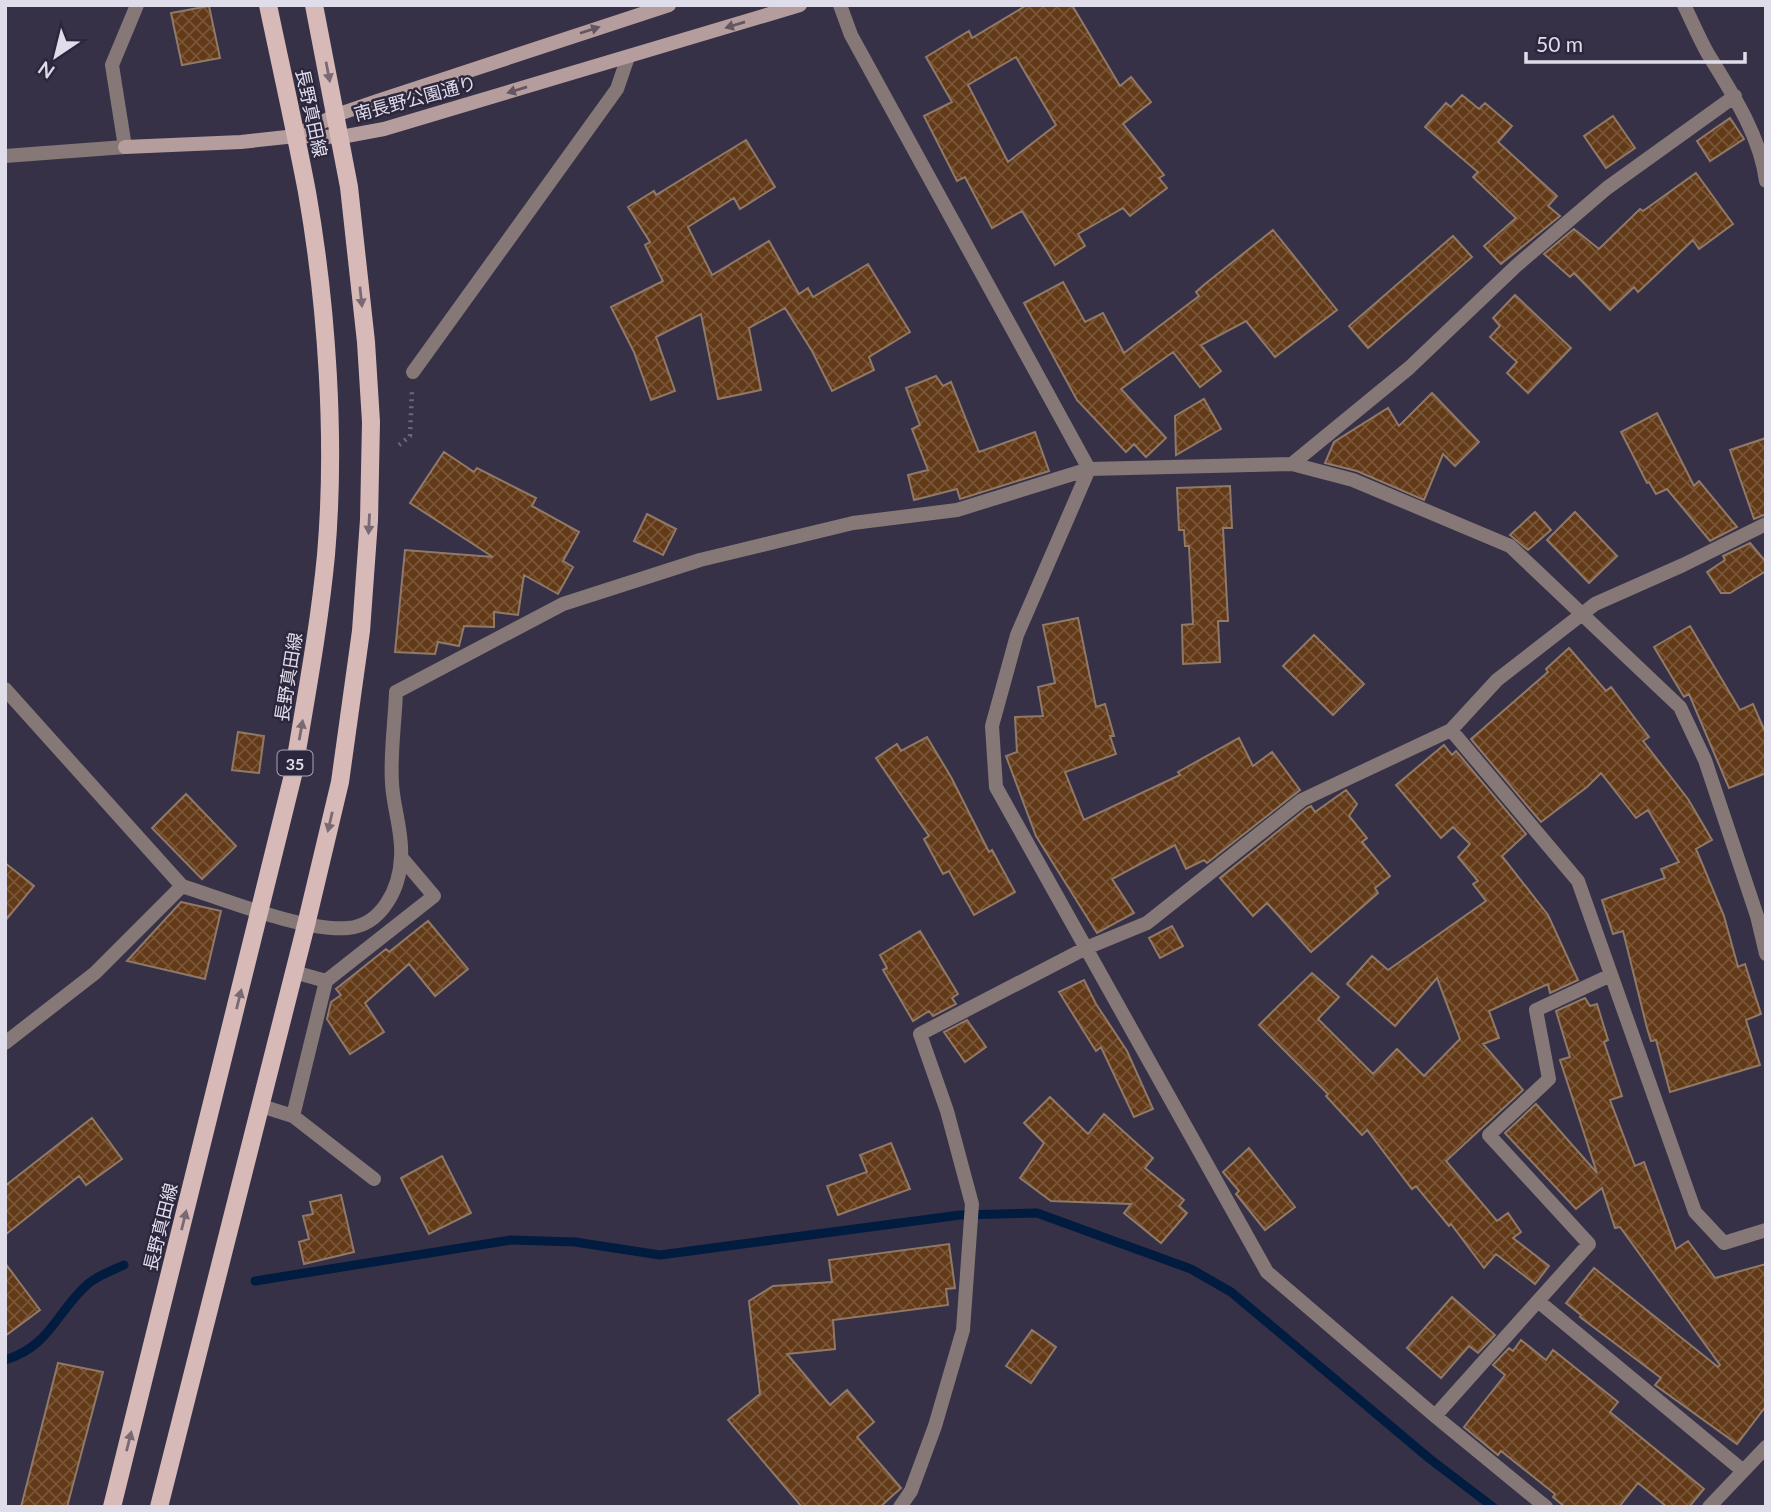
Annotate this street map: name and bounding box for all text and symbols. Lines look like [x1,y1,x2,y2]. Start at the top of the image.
one-way arrow [724,20,745,30]
north arrow [21,21,91,91]
scale bar [1526,21,1745,65]
one-way arrow [580,24,601,35]
text: 50 m [1536,31,1583,56]
text: N [33,57,59,84]
one-way arrow [322,61,333,83]
street label: 長野真田線 [292,67,332,159]
street label: 南長野公園通り [351,71,479,125]
one-way arrow [506,86,527,96]
one-way arrow [356,286,367,308]
one-way arrow [363,513,374,535]
street label: 長野真田線 [270,631,306,723]
one-way arrow [296,719,307,741]
road number: 35 [278,750,312,776]
one-way arrow [325,811,336,833]
one-way arrow [234,988,245,1010]
street label: 長野真田線 [138,1181,182,1273]
one-way arrow [179,1209,190,1231]
one-way arrow [124,1429,135,1451]

